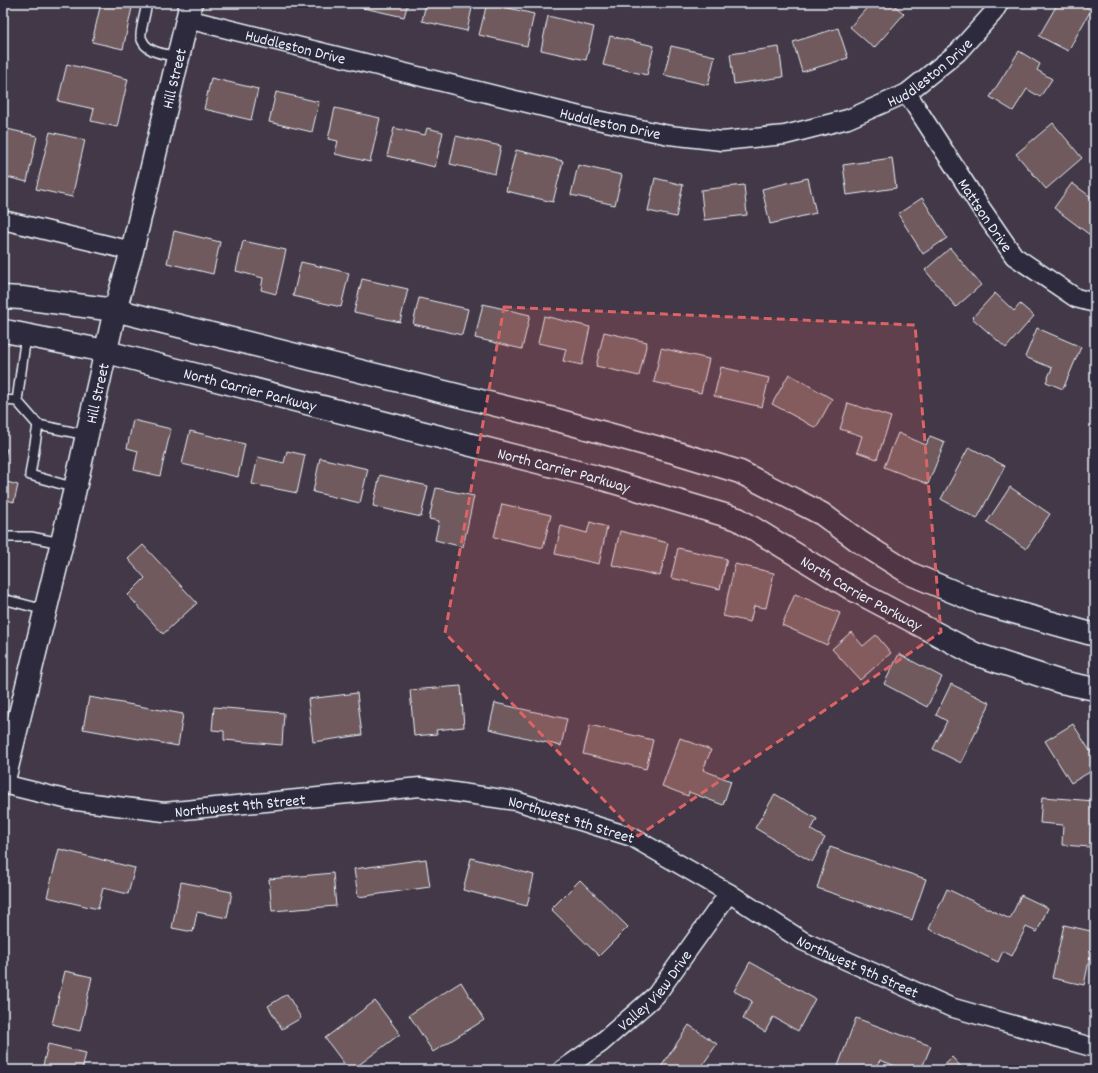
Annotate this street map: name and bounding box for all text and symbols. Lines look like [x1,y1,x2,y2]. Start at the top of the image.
street label: Huddleston Drive [243,25,348,72]
street label: Huddleston Drive [884,34,979,114]
street label: Hill Street [157,46,194,111]
street label: Huddleston Drive [557,102,663,147]
street label: Mattson Drive [951,175,1017,258]
street label: Hill Street [81,361,117,426]
street label: North Carrier Parkway [181,363,319,419]
street label: North Carrier Parkway [495,443,633,501]
street label: North Carrier Parkway [795,551,926,638]
street label: Northwest 9th Street [174,789,307,825]
street label: Northwest 9th Street [507,791,637,851]
street label: Northwest 9th Street [791,931,922,1005]
street label: Valley View Drive [613,946,699,1038]

